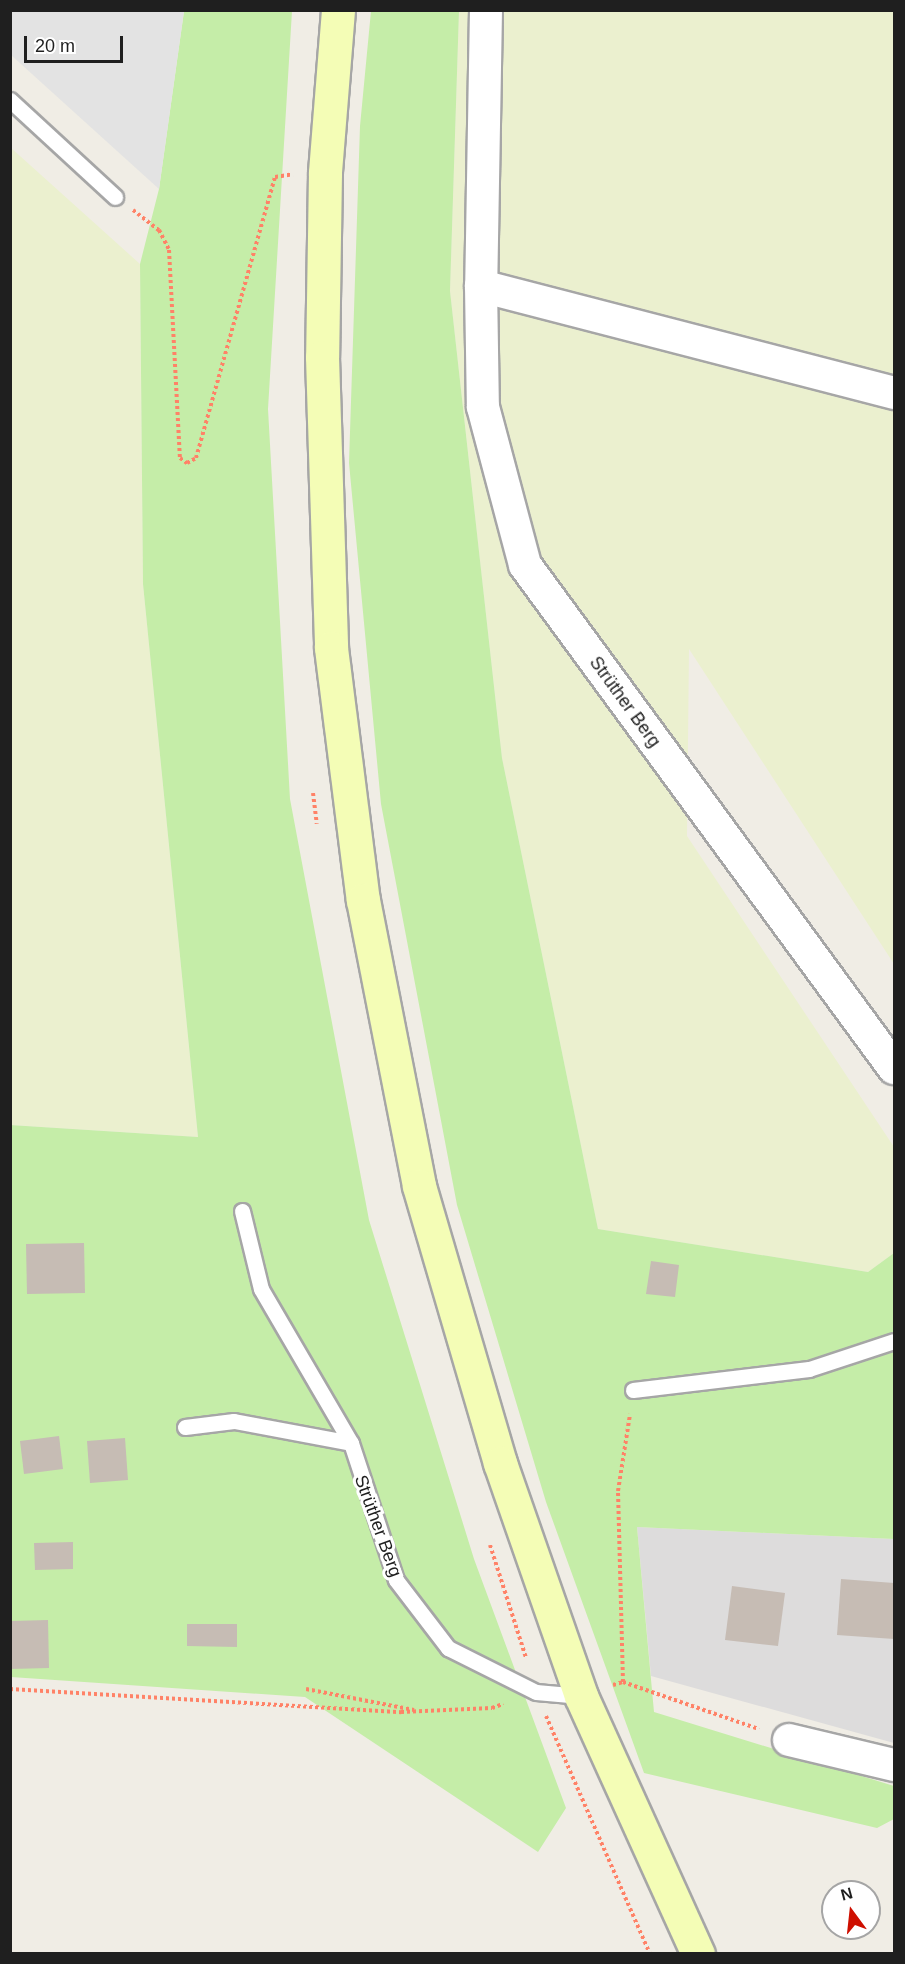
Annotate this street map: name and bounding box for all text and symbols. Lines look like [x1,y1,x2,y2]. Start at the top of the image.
scale bar [27,24,126,62]
text: 20 m [35,36,75,56]
street label: Strüther Berg [585,652,665,752]
street label: Strüther Berg [350,1472,406,1580]
north arrow [821,1880,881,1940]
text: N [839,1884,855,1904]

